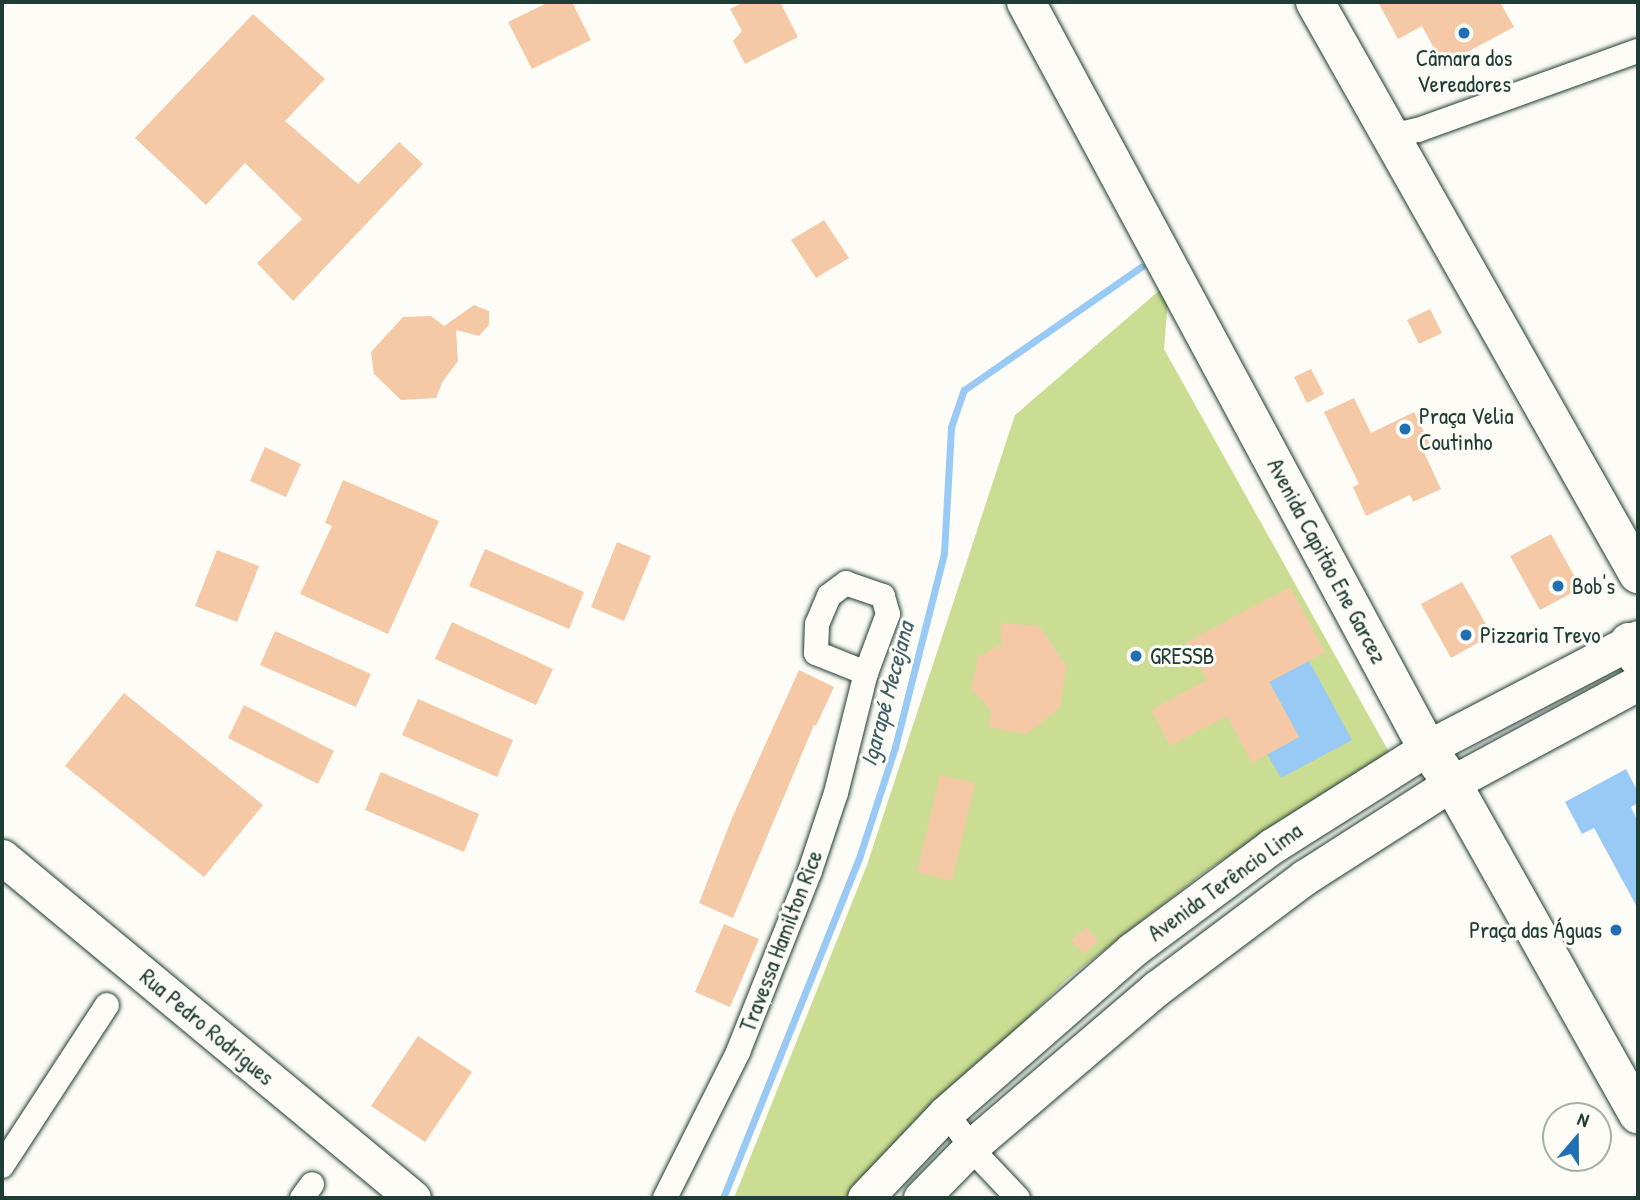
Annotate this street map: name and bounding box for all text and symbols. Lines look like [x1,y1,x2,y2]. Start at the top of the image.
marker: Câmara dos Vereadores [1456,25,1472,41]
place label: Câmara dos Vereadores [1416,44,1512,98]
place label: Praça Velia Coutinho [1419,402,1514,456]
marker: Praça Velia Coutinho [1397,421,1413,437]
street label: Avenida Capitão Ene Garcez [1261,454,1393,668]
place label: Bob's [1572,572,1615,600]
marker: Bob's [1550,578,1566,594]
water label: Igarapé Mecejana [854,619,920,769]
place label: Pizzaria Trevo [1480,621,1600,649]
marker: Pizzaria Trevo [1458,627,1474,643]
place label: GRESSB [1150,642,1214,670]
marker: GRESSB [1128,648,1144,664]
street label: Avenida Terêncio Lima [1143,817,1307,947]
street label: Travessa Hamilton Rice [734,846,828,1036]
place label: Praça das Águas [1469,916,1602,944]
marker: Praça das Águas [1608,922,1624,938]
street label: Rua Pedro Rodrigues [134,963,280,1091]
north arrow [1542,1102,1612,1172]
text: N [1574,1105,1593,1133]

